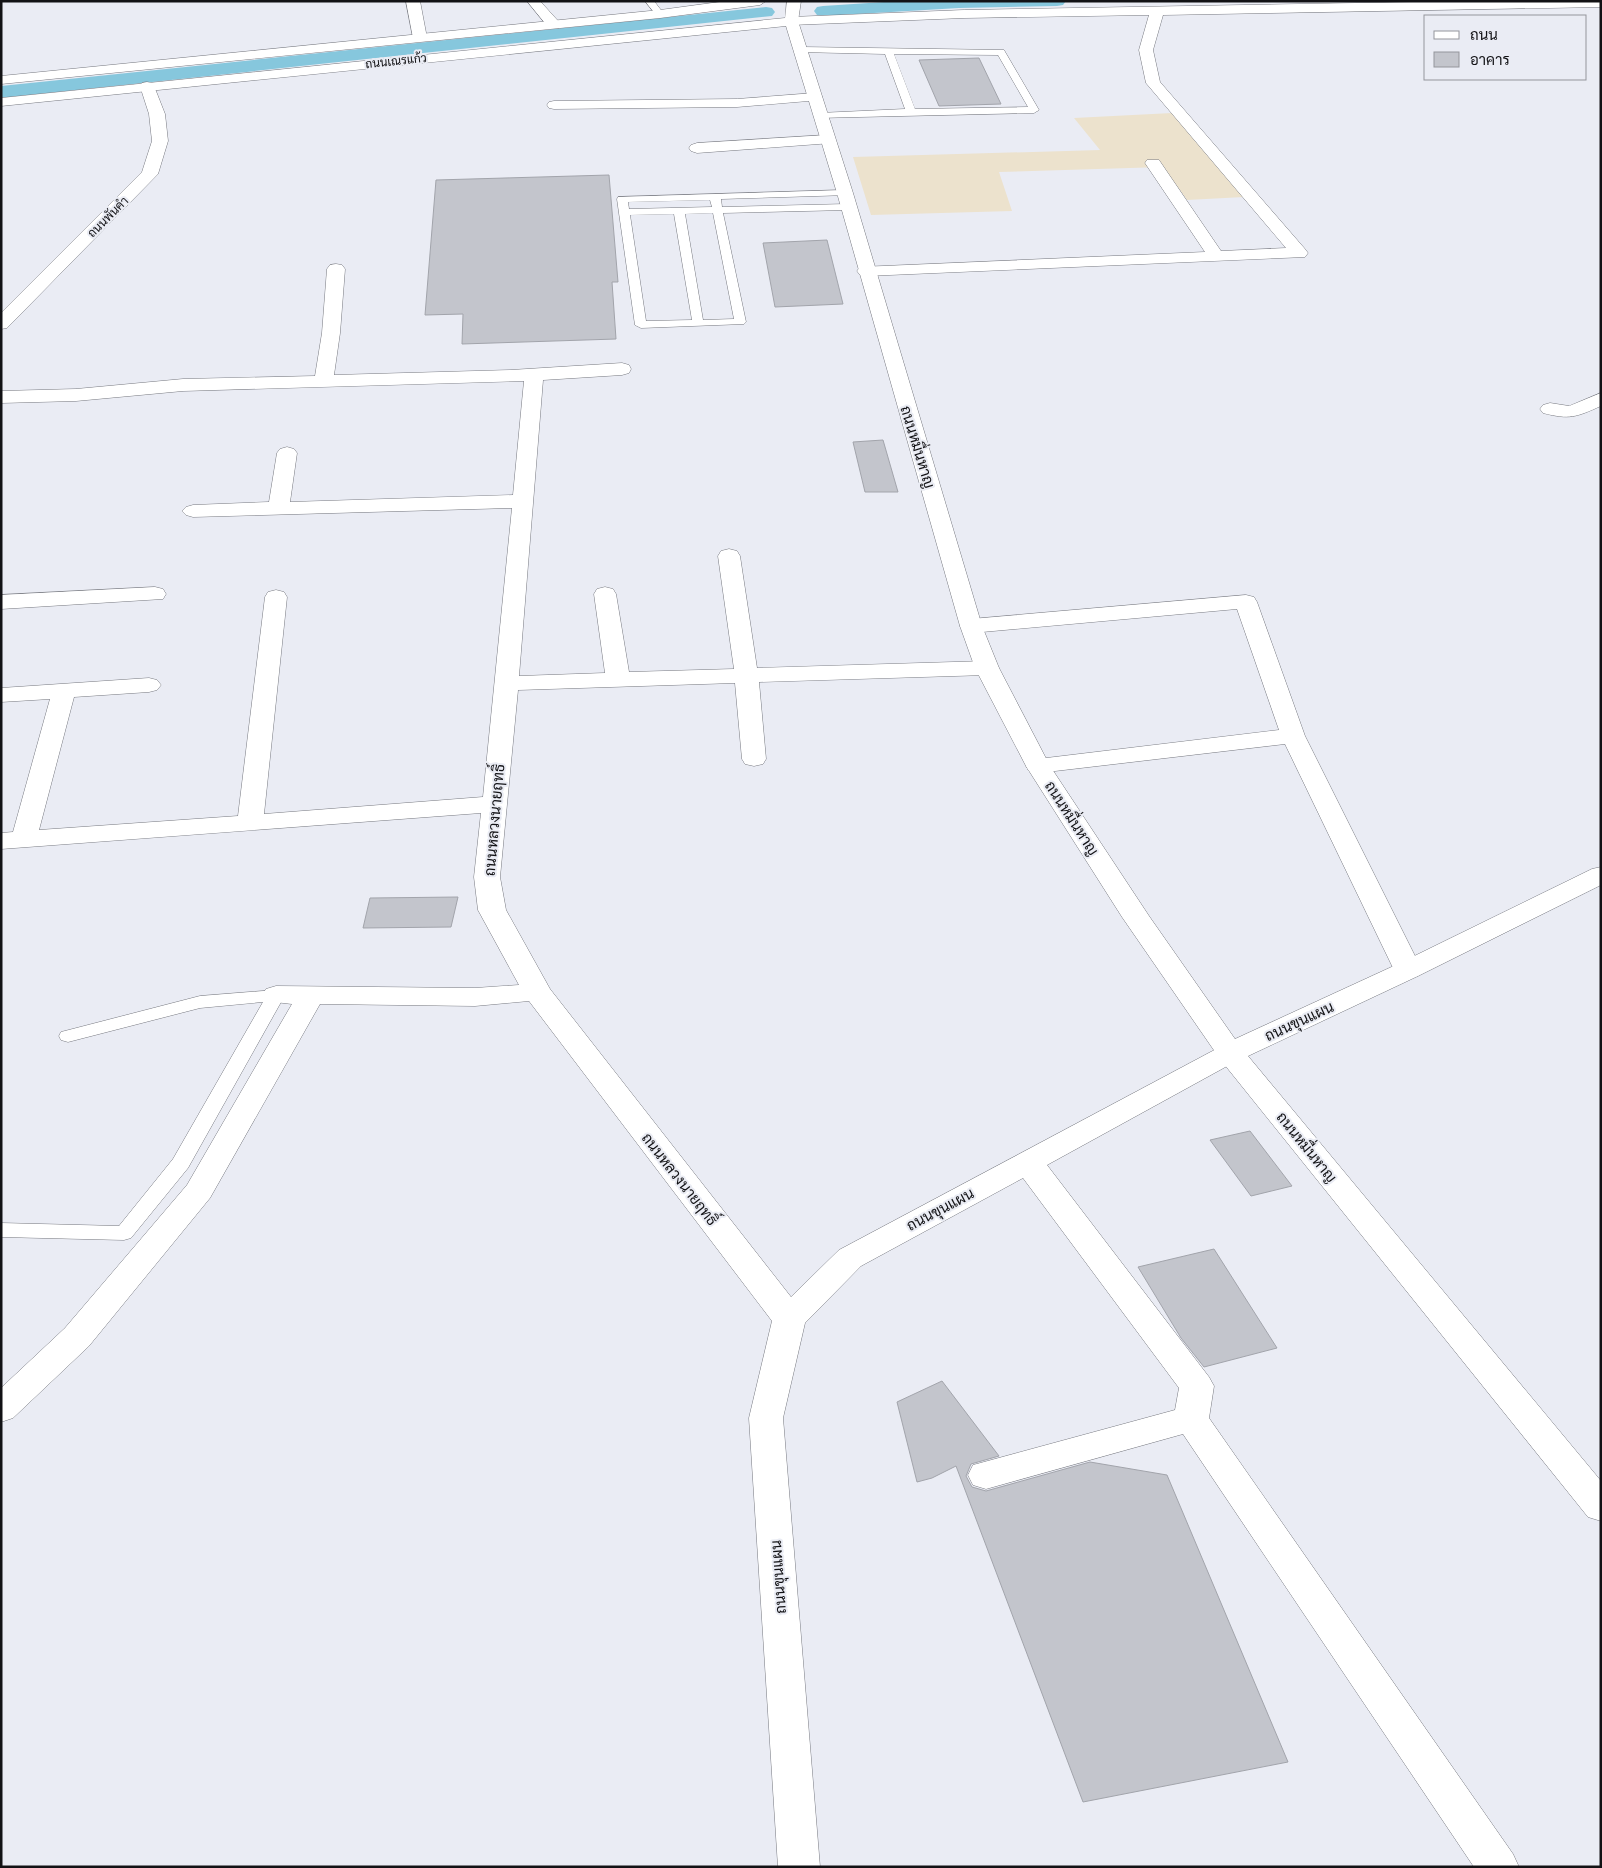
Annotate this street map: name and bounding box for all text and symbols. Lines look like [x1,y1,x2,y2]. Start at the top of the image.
legend [1424,15,1587,80]
text: ถนน [1470,26,1498,43]
street label: ถนนเณรแก้ว [365,51,427,71]
text: อาคาร [1470,51,1510,68]
street label: ถนนพันคำ [85,194,131,240]
street label: ถนนหมื่นหาญ [896,402,944,491]
street label: ถนนหลวงนายฤทธิ์ [474,763,508,877]
street label: ถนนหมื่นหาญ [1041,774,1107,859]
street label: ถนนขุนแผน [1262,998,1337,1047]
street label: ถนนหมื่นหาญ [1273,1105,1345,1186]
street label: ถนนหลวงนายฤทธิ์ [638,1125,726,1229]
street label: ถนนขุนแผน [903,1184,978,1236]
street label: ถนนขุนแผน [767,1539,792,1614]

